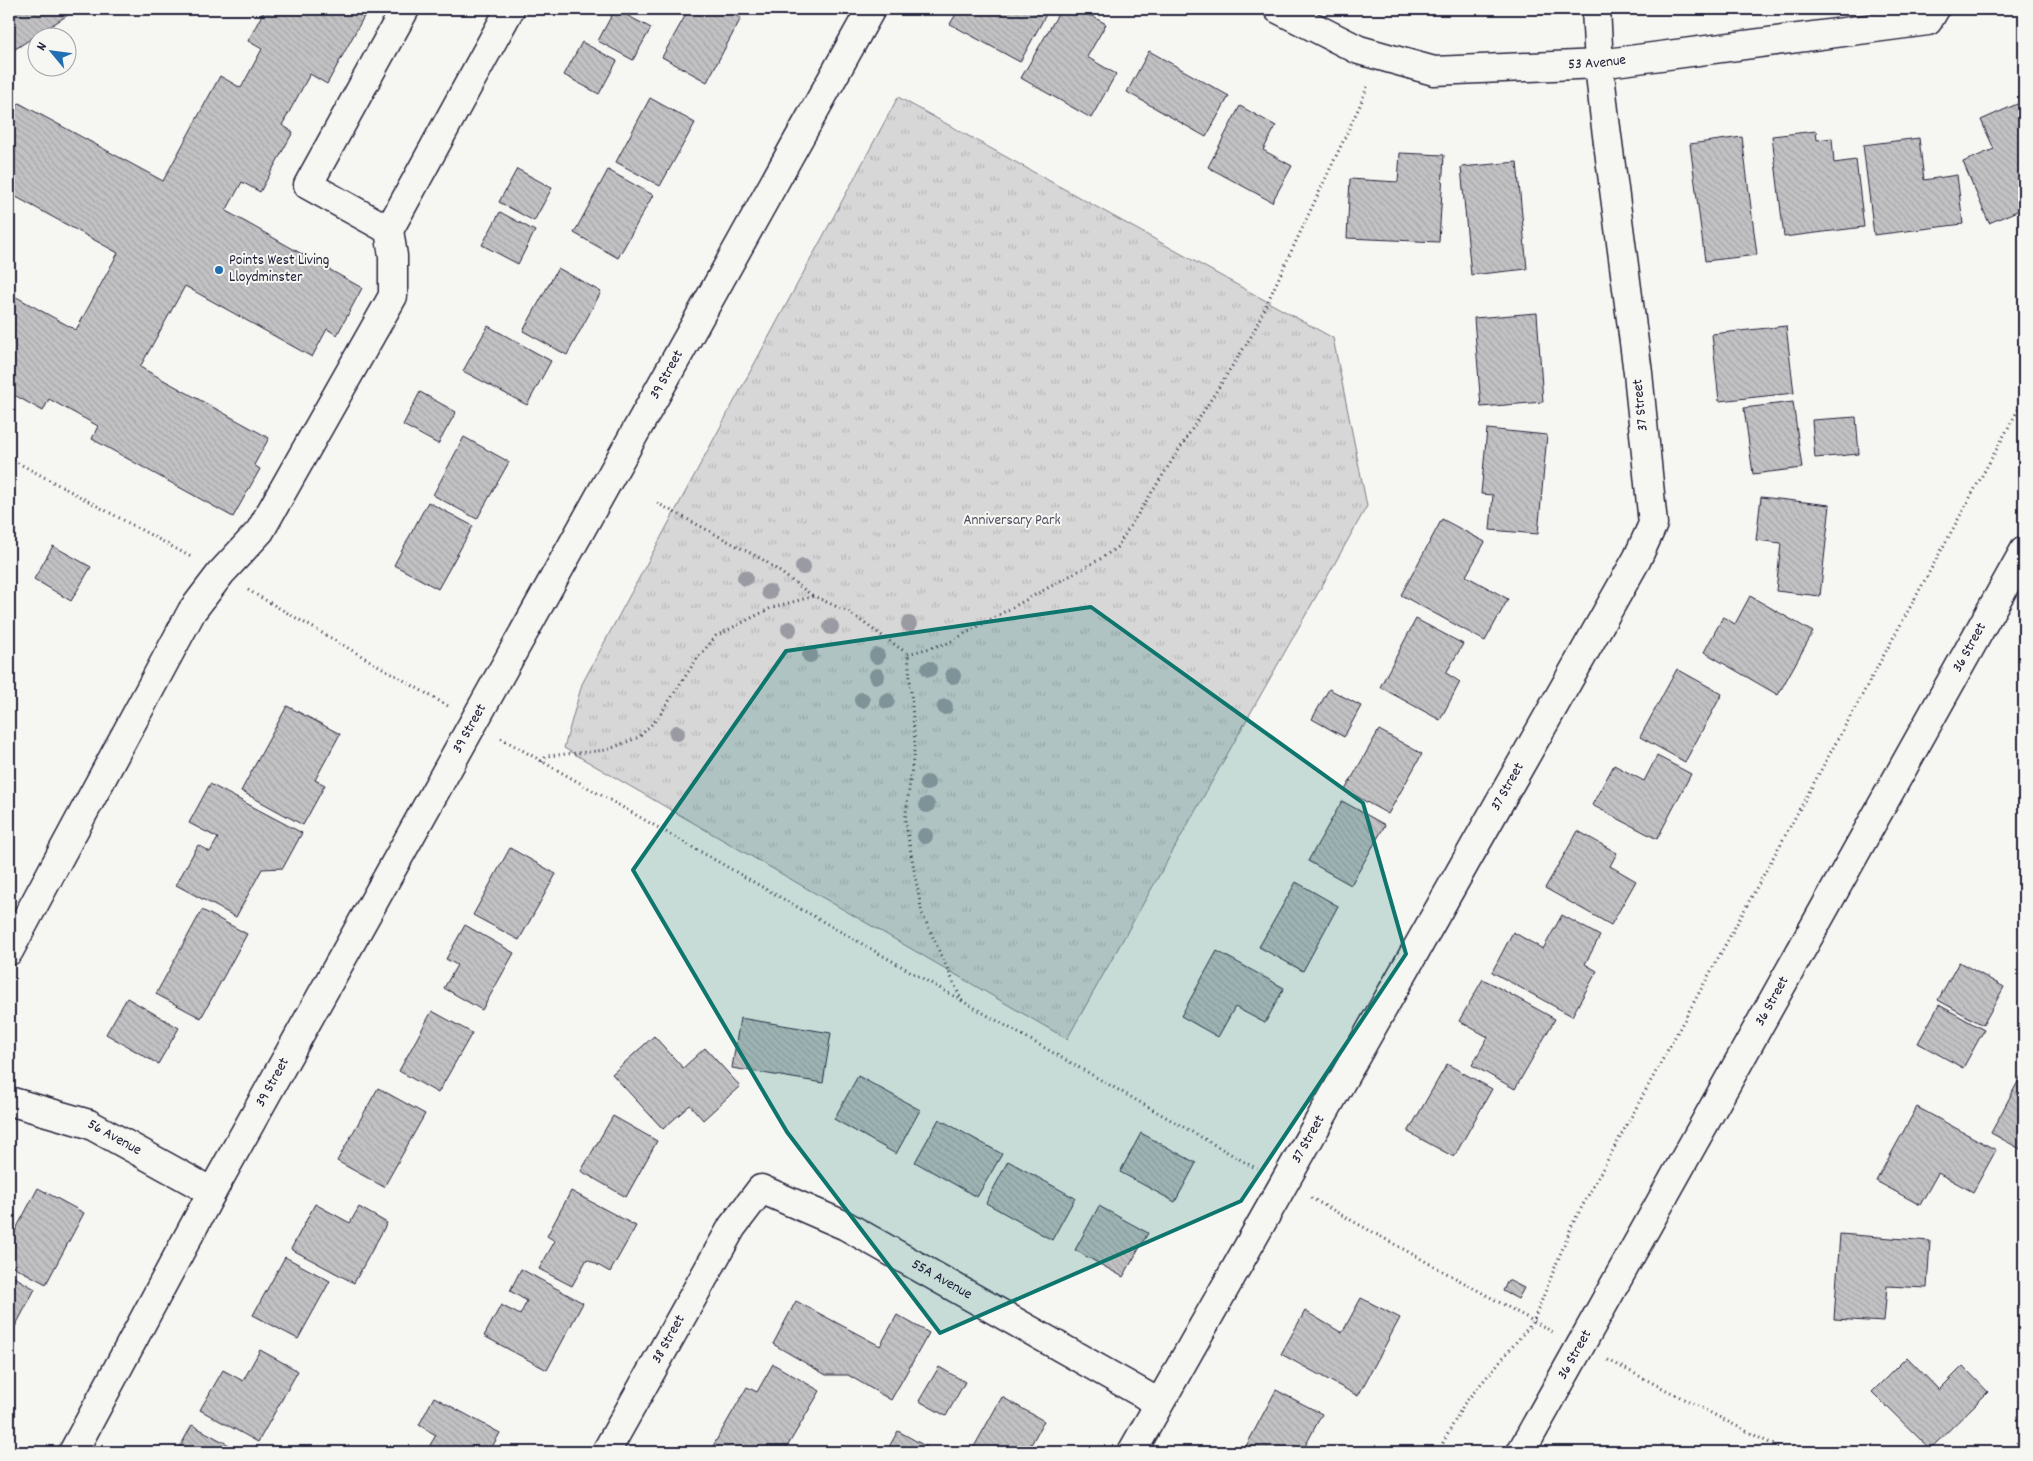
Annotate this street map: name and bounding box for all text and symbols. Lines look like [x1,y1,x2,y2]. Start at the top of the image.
north arrow [28,28,78,78]
text: N [32,39,53,55]
street label: 53 Avenue [1568,50,1628,76]
place label: Points West Living Lloydminster [229,250,329,289]
marker: Points West Living Lloydminster [213,264,225,276]
street label: 39 Street [644,346,690,404]
street label: 37 Street [1627,377,1655,432]
park label: Anniversary Park [963,510,1061,532]
street label: 36 Street [1947,619,1993,677]
street label: 39 Street [447,700,493,758]
street label: 37 Street [1486,758,1531,815]
street label: 36 Street [1750,972,1796,1030]
street label: 39 Street [250,1054,296,1111]
street label: 37 Street [1286,1111,1331,1168]
street label: 56 Avenue [83,1114,146,1162]
street label: 55A Avenue [907,1254,976,1306]
street label: 38 Street [647,1311,692,1368]
street label: 36 Street [1552,1326,1598,1384]

